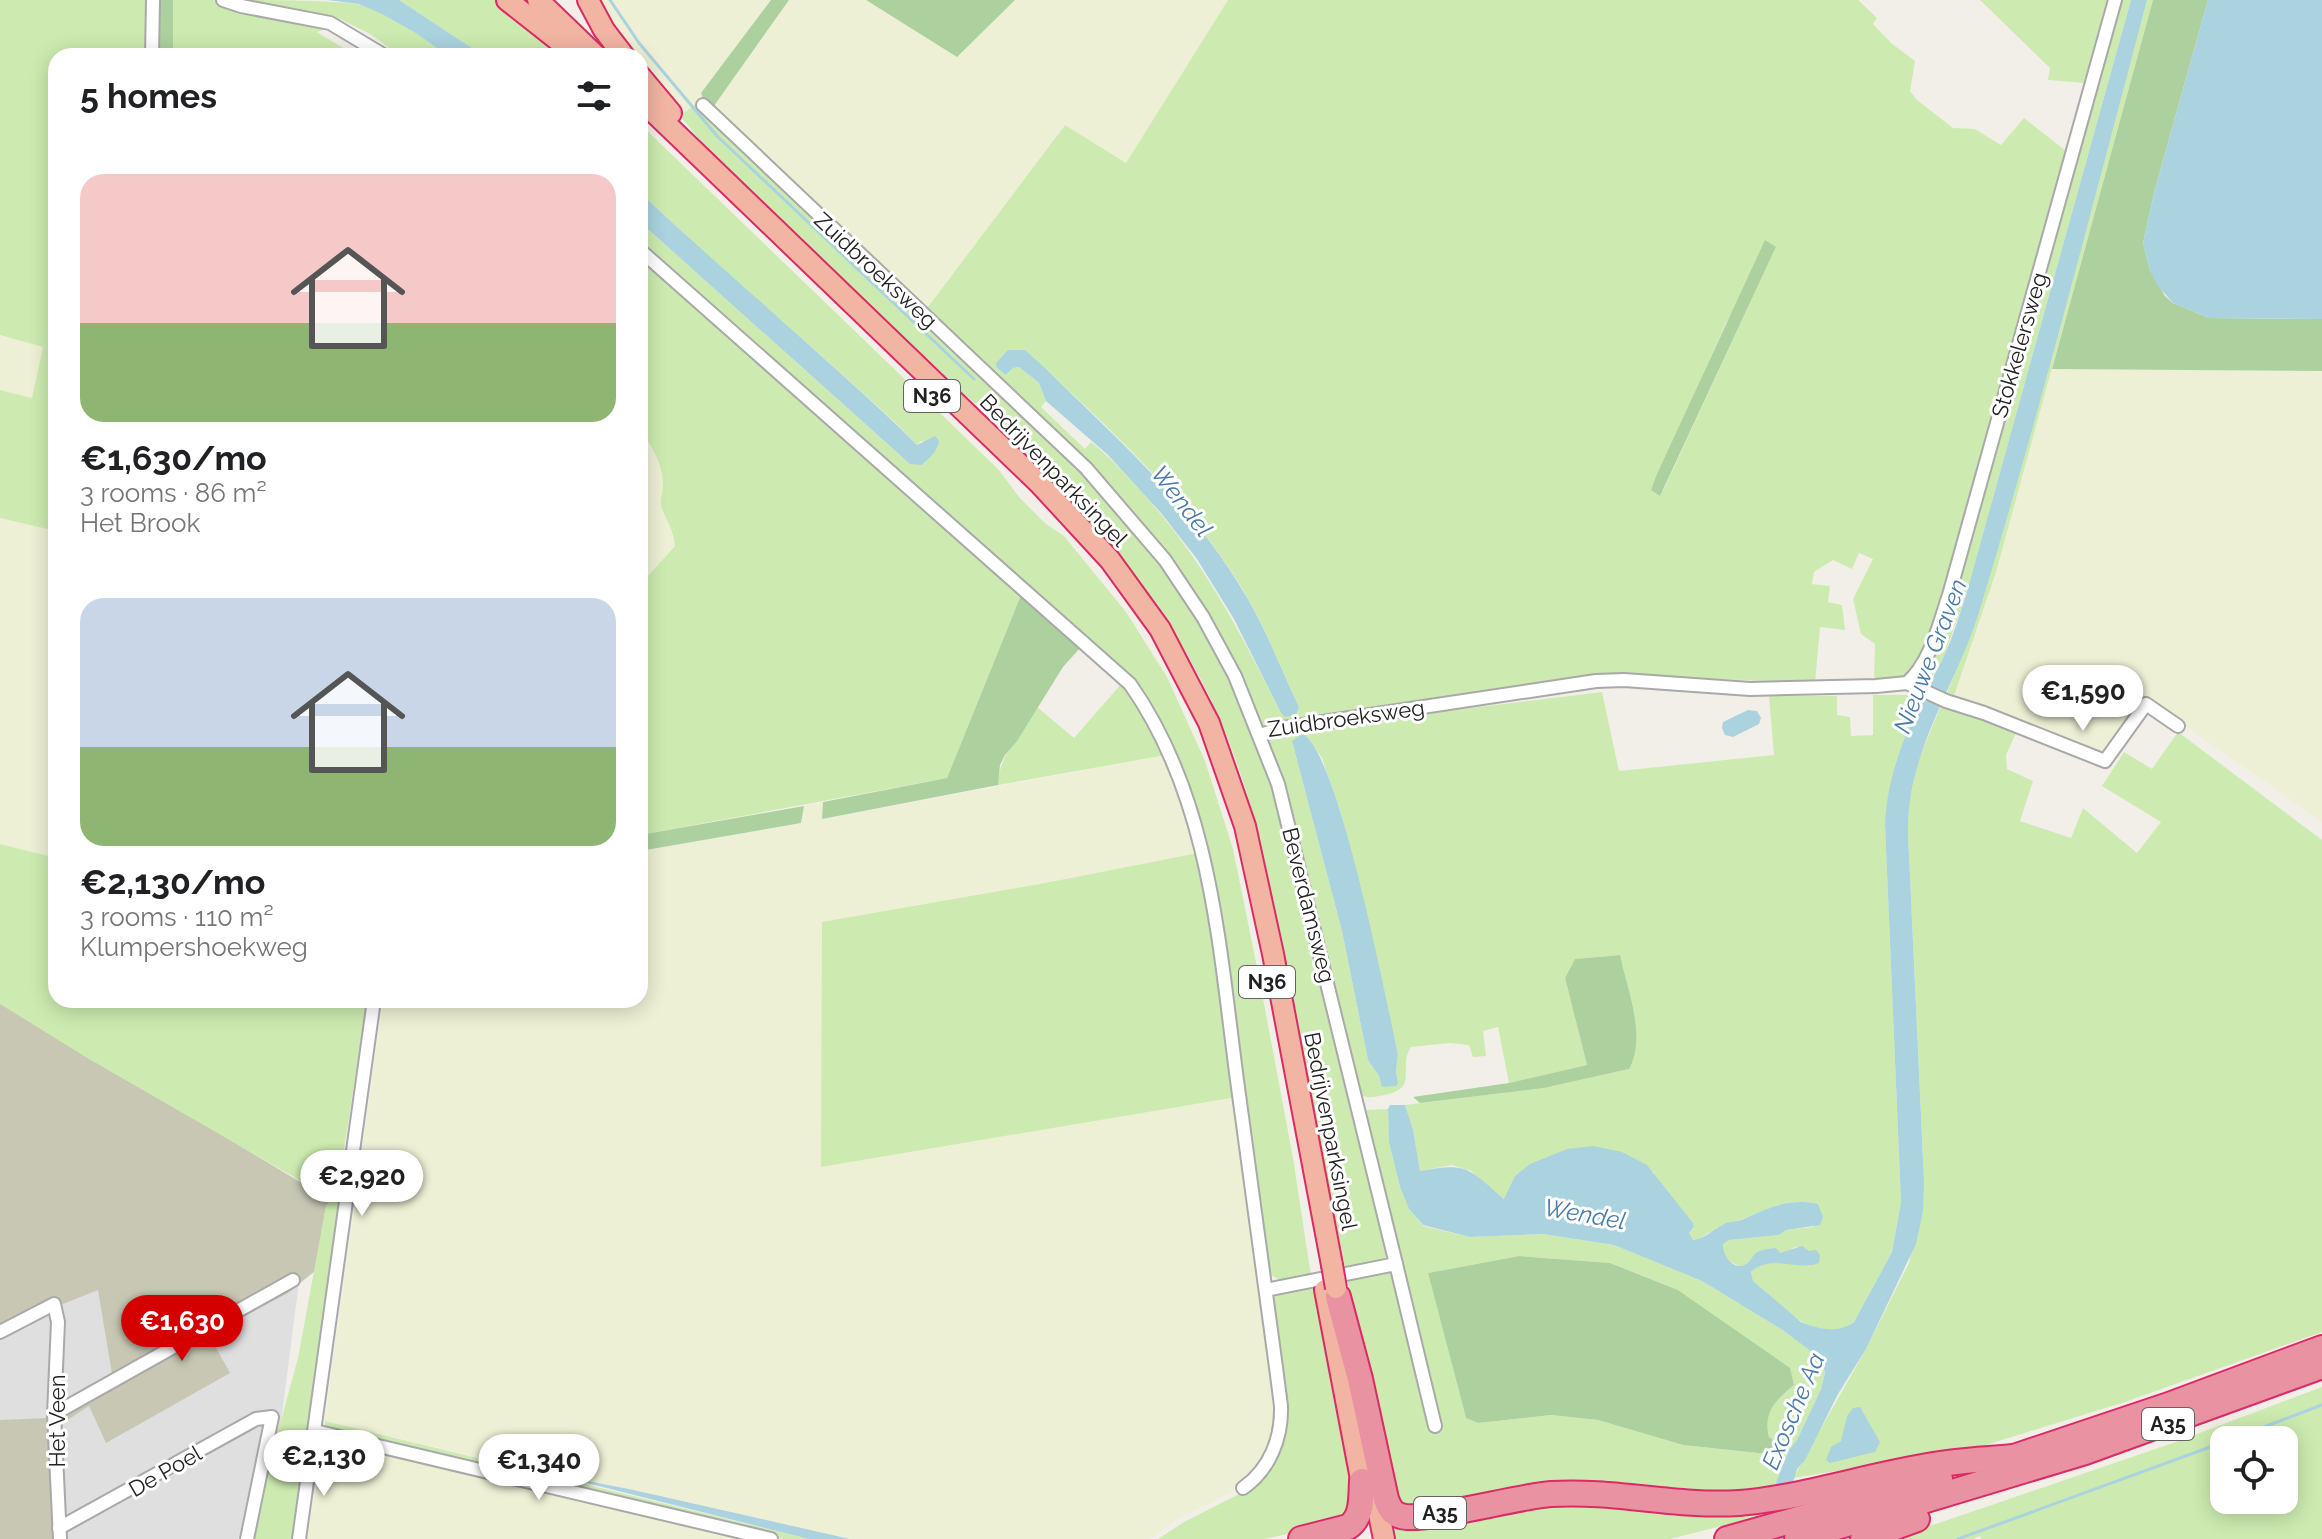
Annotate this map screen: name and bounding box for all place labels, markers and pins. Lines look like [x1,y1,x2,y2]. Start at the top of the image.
pin: €1,590 [2018,665,2148,733]
pin: €2,920 [297,1150,427,1218]
pin: €1,630 [117,1295,247,1363]
pin: €2,130 [259,1430,389,1498]
pin: €1,340 [474,1434,604,1502]

